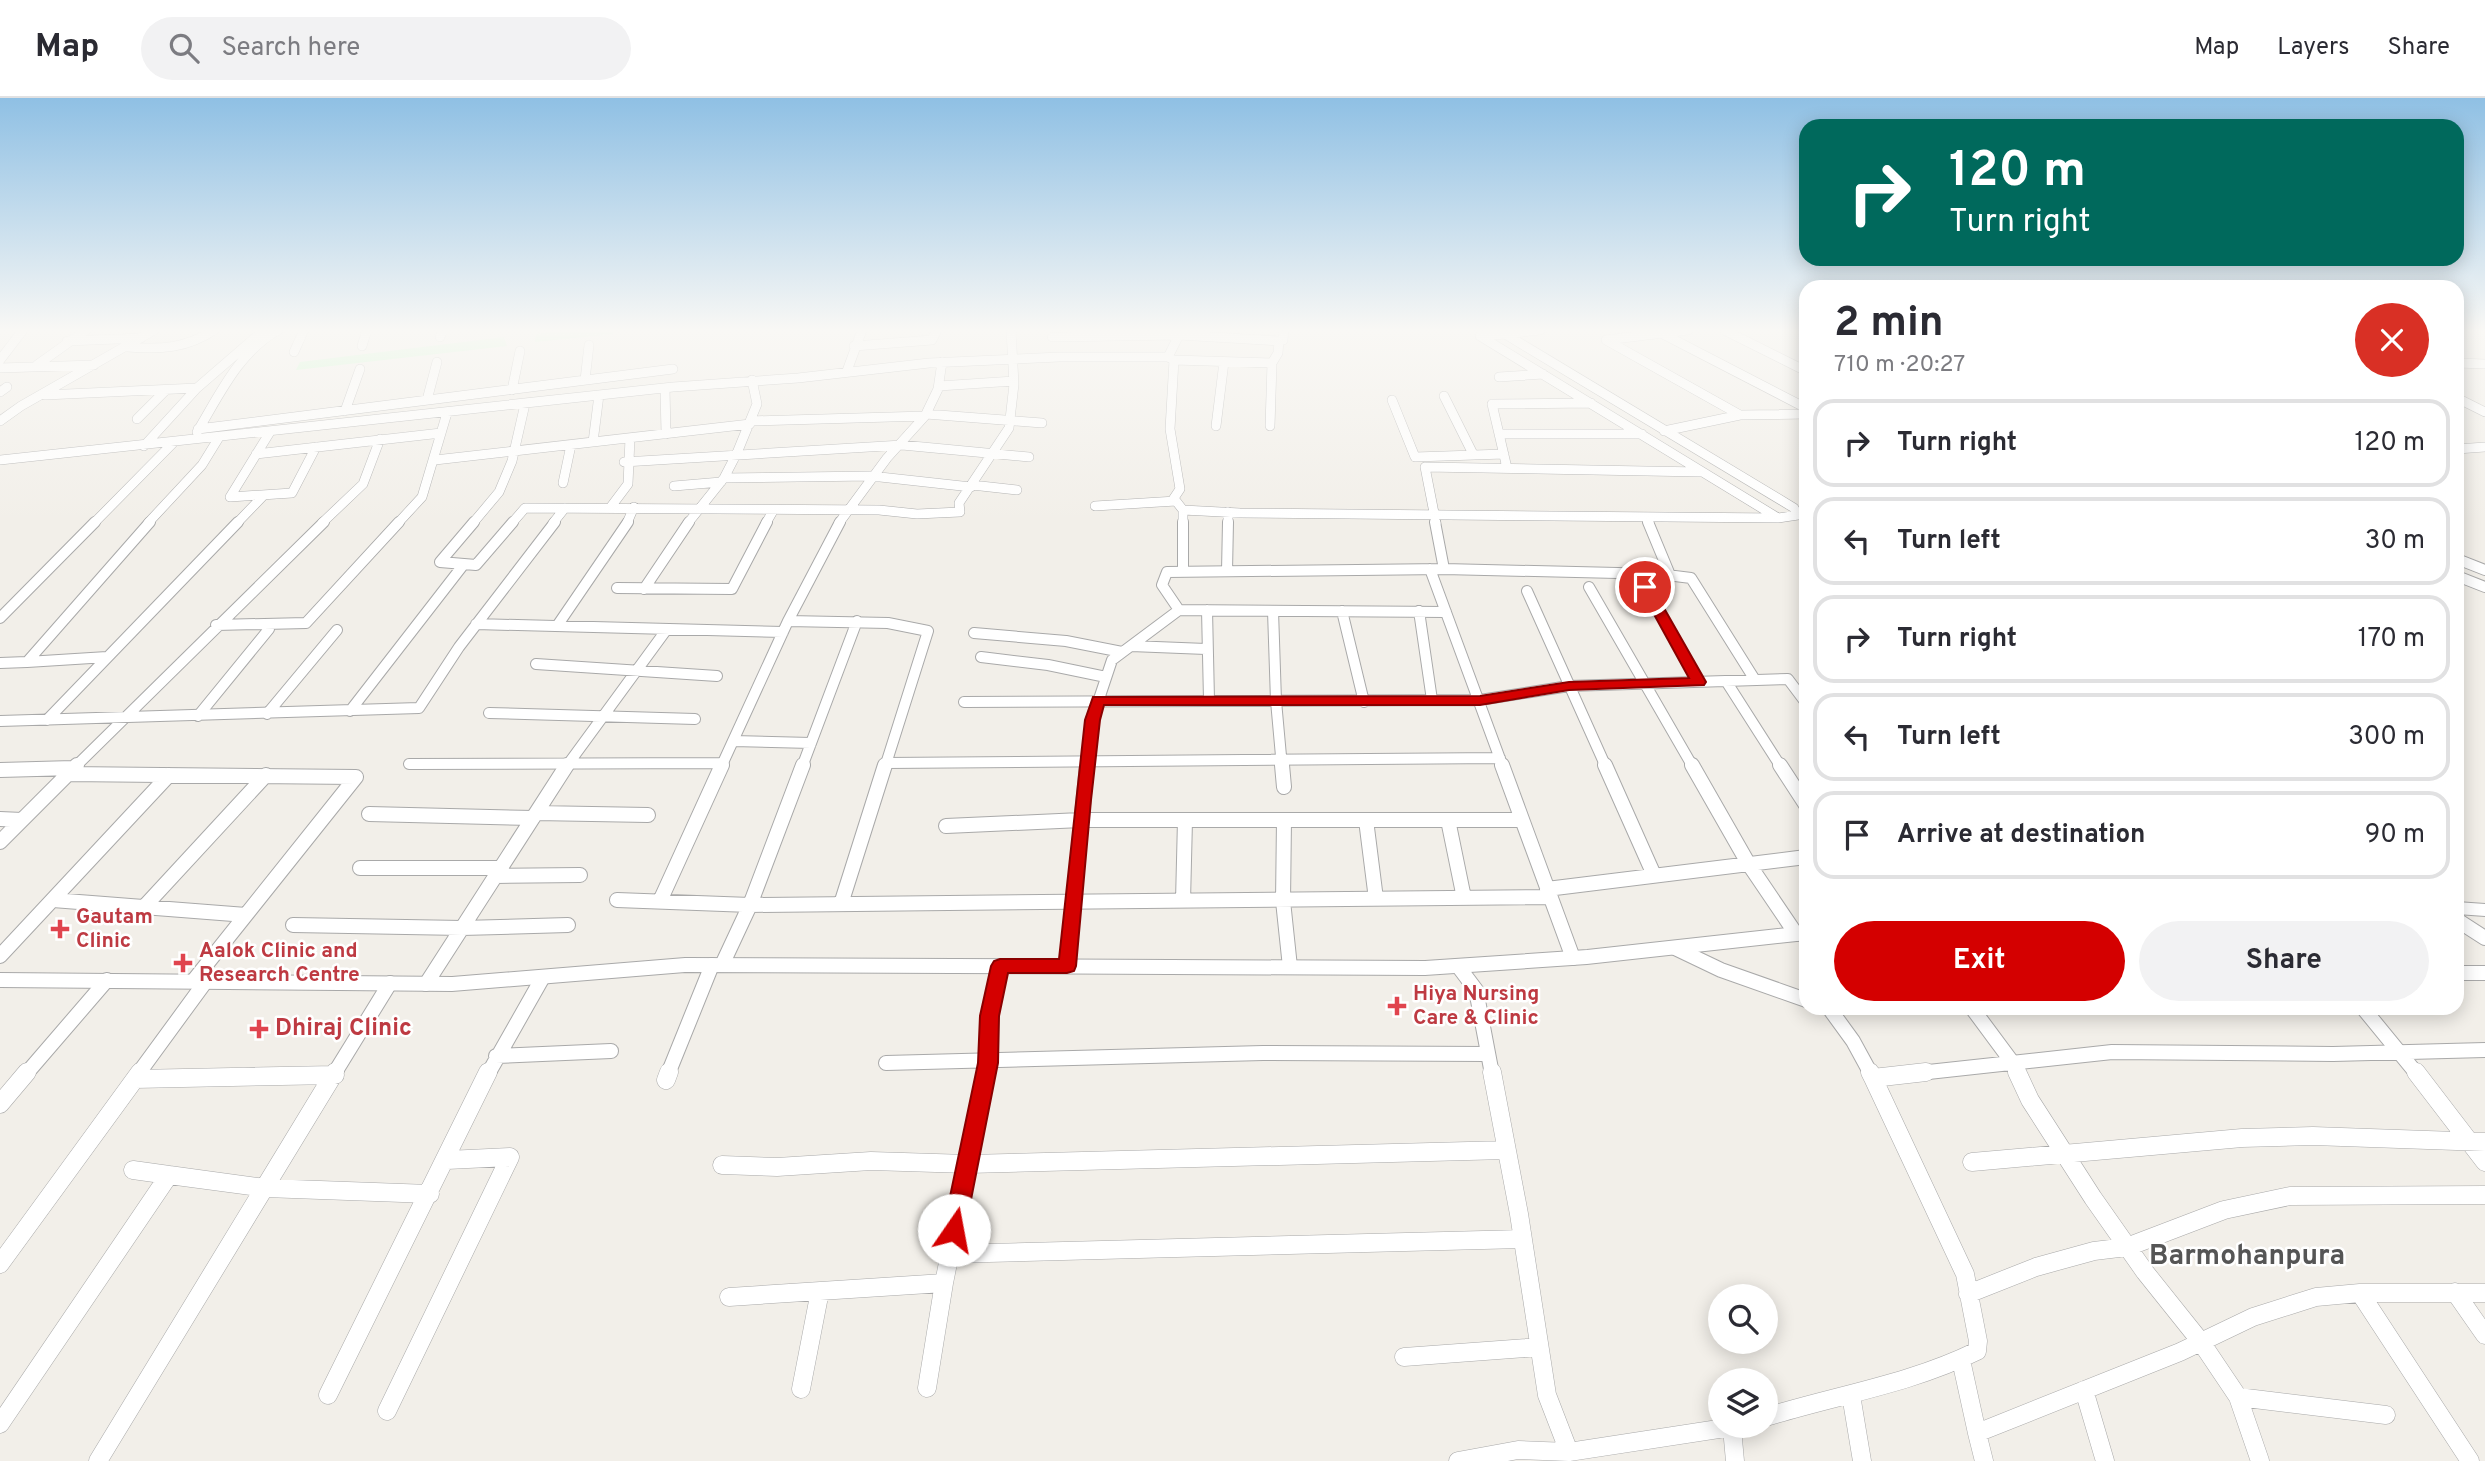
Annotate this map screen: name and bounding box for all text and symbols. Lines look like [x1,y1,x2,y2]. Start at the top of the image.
search box [141,17,631,80]
text: Map [35,27,99,69]
icon: search [165,29,203,67]
text: Search here [221,32,360,65]
text: Map [2194,33,2239,63]
text: Layers [2277,33,2349,63]
text: Share [2387,33,2450,63]
text: 120 m [1949,142,2086,204]
icon: right [1834,147,1925,238]
text: Turn right [1949,203,2091,243]
text: 2 min [1834,298,1944,351]
button: close [2355,303,2429,377]
text: 710 m · 20:27 [1834,351,1965,380]
icon: right [1838,424,1876,462]
text: Turn right [1897,427,2017,460]
text: 120 m [2355,427,2425,460]
icon: left [1838,522,1876,560]
text: Turn left [1897,525,2001,558]
text: 30 m [2365,525,2425,558]
pin [1615,557,1675,617]
icon: arrive [1626,568,1664,606]
icon: right [1838,620,1876,658]
text: Turn right [1897,623,2017,656]
text: 170 m [2358,623,2425,656]
icon: left [1838,718,1876,756]
text: Turn left [1897,721,2001,754]
text: 300 m [2348,721,2425,754]
icon: arrive [1838,816,1876,854]
text: Arrive at destination [1897,819,2145,852]
text: 90 m [2365,819,2425,852]
place label: Gautam Clinic [76,904,153,955]
marker: Gautam Clinic [50,919,70,939]
button: Exit [1834,921,2125,1001]
button: Share [2139,921,2429,1001]
place label: Aalok Clinic and Research Centre [199,938,360,989]
marker: Aalok Clinic and Research Centre [173,953,193,973]
place label: Hiya Nursing Care & Clinic [1413,981,1540,1032]
marker: Hiya Nursing Care & Clinic [1387,996,1407,1016]
place label: Dhiraj Clinic [275,1014,412,1044]
marker: Dhiraj Clinic [249,1019,269,1039]
position arrow [917,1193,991,1267]
district label: Barmohanpura [2149,1239,2345,1275]
map controls [1708,1284,1778,1438]
button: search [1708,1284,1778,1354]
button: layers [1708,1368,1778,1438]

